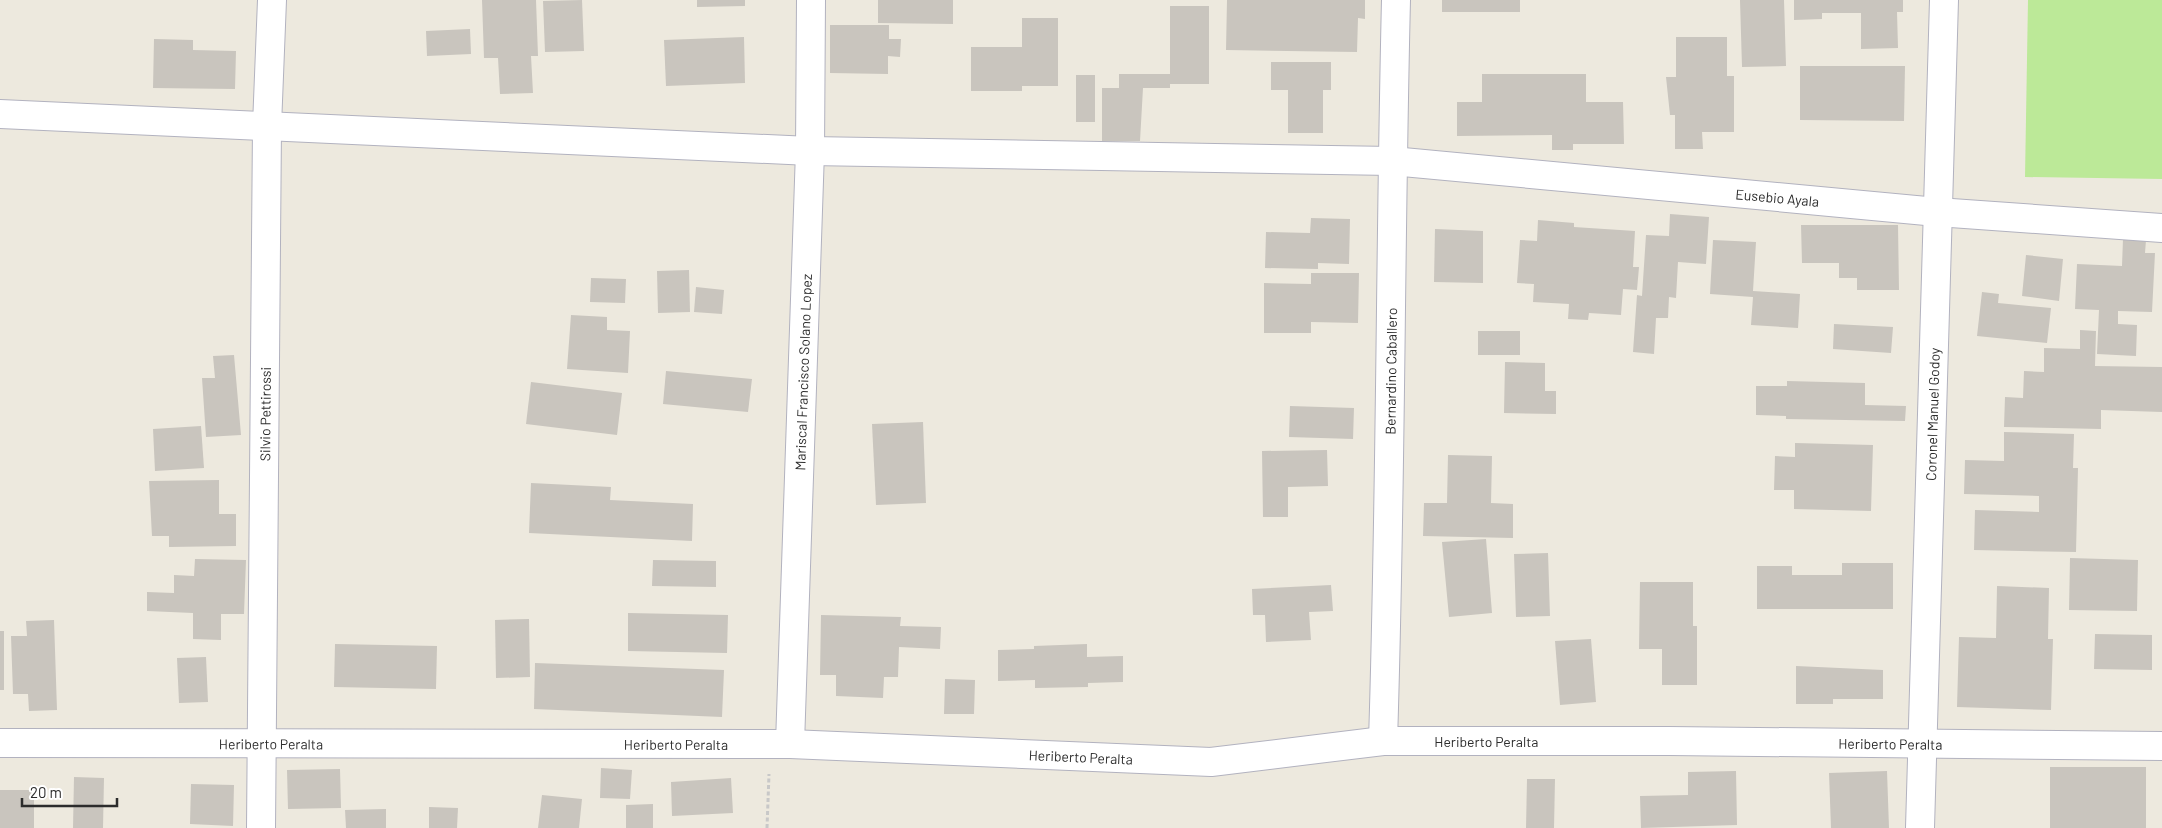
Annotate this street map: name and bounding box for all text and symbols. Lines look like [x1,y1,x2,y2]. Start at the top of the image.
street label: Eusebio Ayala [1735,185,1820,209]
street label: Mariscal Francisco Solano Lopez [791,274,814,471]
street label: Bernardino Caballero [1381,307,1400,435]
street label: Coronel Manuel Godoy [1922,347,1942,481]
street label: Silvio Pettirossi [256,367,273,461]
street label: Heriberto Peralta [1434,733,1538,750]
street label: Heriberto Peralta [1838,734,1943,752]
street label: Heriberto Peralta [219,735,323,752]
street label: Heriberto Peralta [624,735,728,752]
street label: Heriberto Peralta [1028,746,1133,767]
scale bar [22,776,118,808]
text: 20 m [30,783,62,801]

